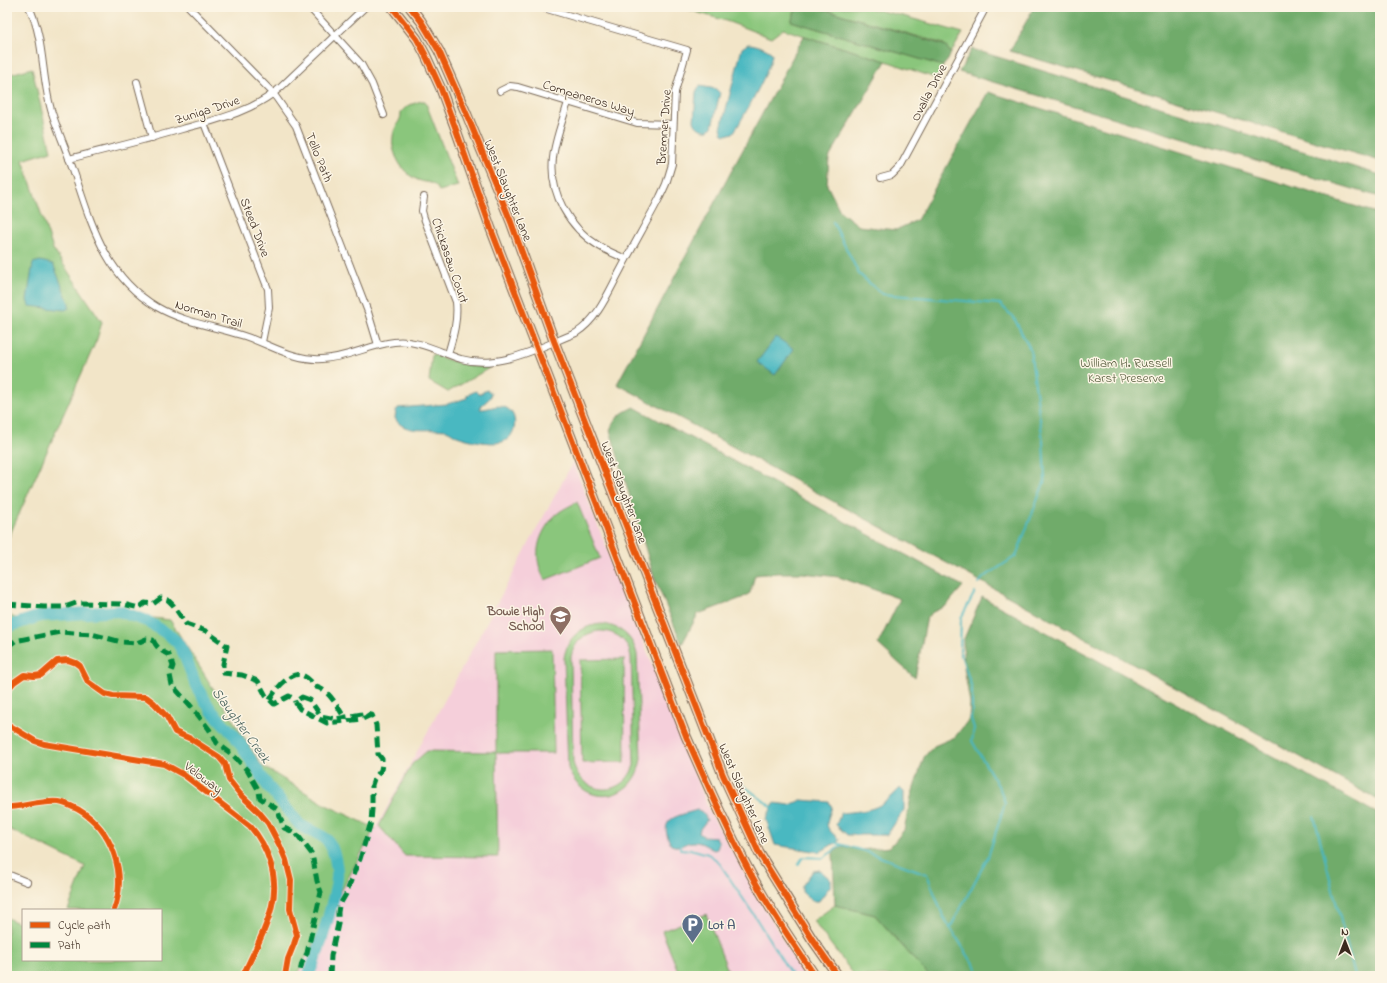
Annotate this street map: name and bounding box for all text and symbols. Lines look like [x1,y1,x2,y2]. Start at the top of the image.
street label: Ovalla Drive [906,61,952,125]
street label: Companeros Way [540,75,637,122]
street label: Bremner Drive [652,89,677,166]
street label: Zuniga Drive [173,91,243,131]
street label: Tello Path [300,130,337,185]
street label: West Slaughter Lane [478,137,537,245]
street label: Steed Drive [235,195,275,260]
street label: Chickasaw Court [426,215,473,306]
street label: Norman Trail [173,295,245,334]
park label: William H. Russell Karst Preserve [1080,354,1172,388]
street label: West Slaughter Lane [594,439,652,547]
place label: Bowie High School [486,602,544,636]
school or university icon: Bowie High School [547,604,573,637]
water label: Slaughter Creek [206,684,276,769]
street label: West Slaughter Lane [712,740,774,847]
street label: Veloway [179,757,226,800]
legend [22,909,162,961]
parking icon: Lot A [680,911,706,944]
place label: Lot A [708,916,735,935]
text: Cycle path [58,917,110,936]
north arrow [1325,921,1365,961]
text: N [1341,924,1349,940]
text: Path [58,937,81,955]

